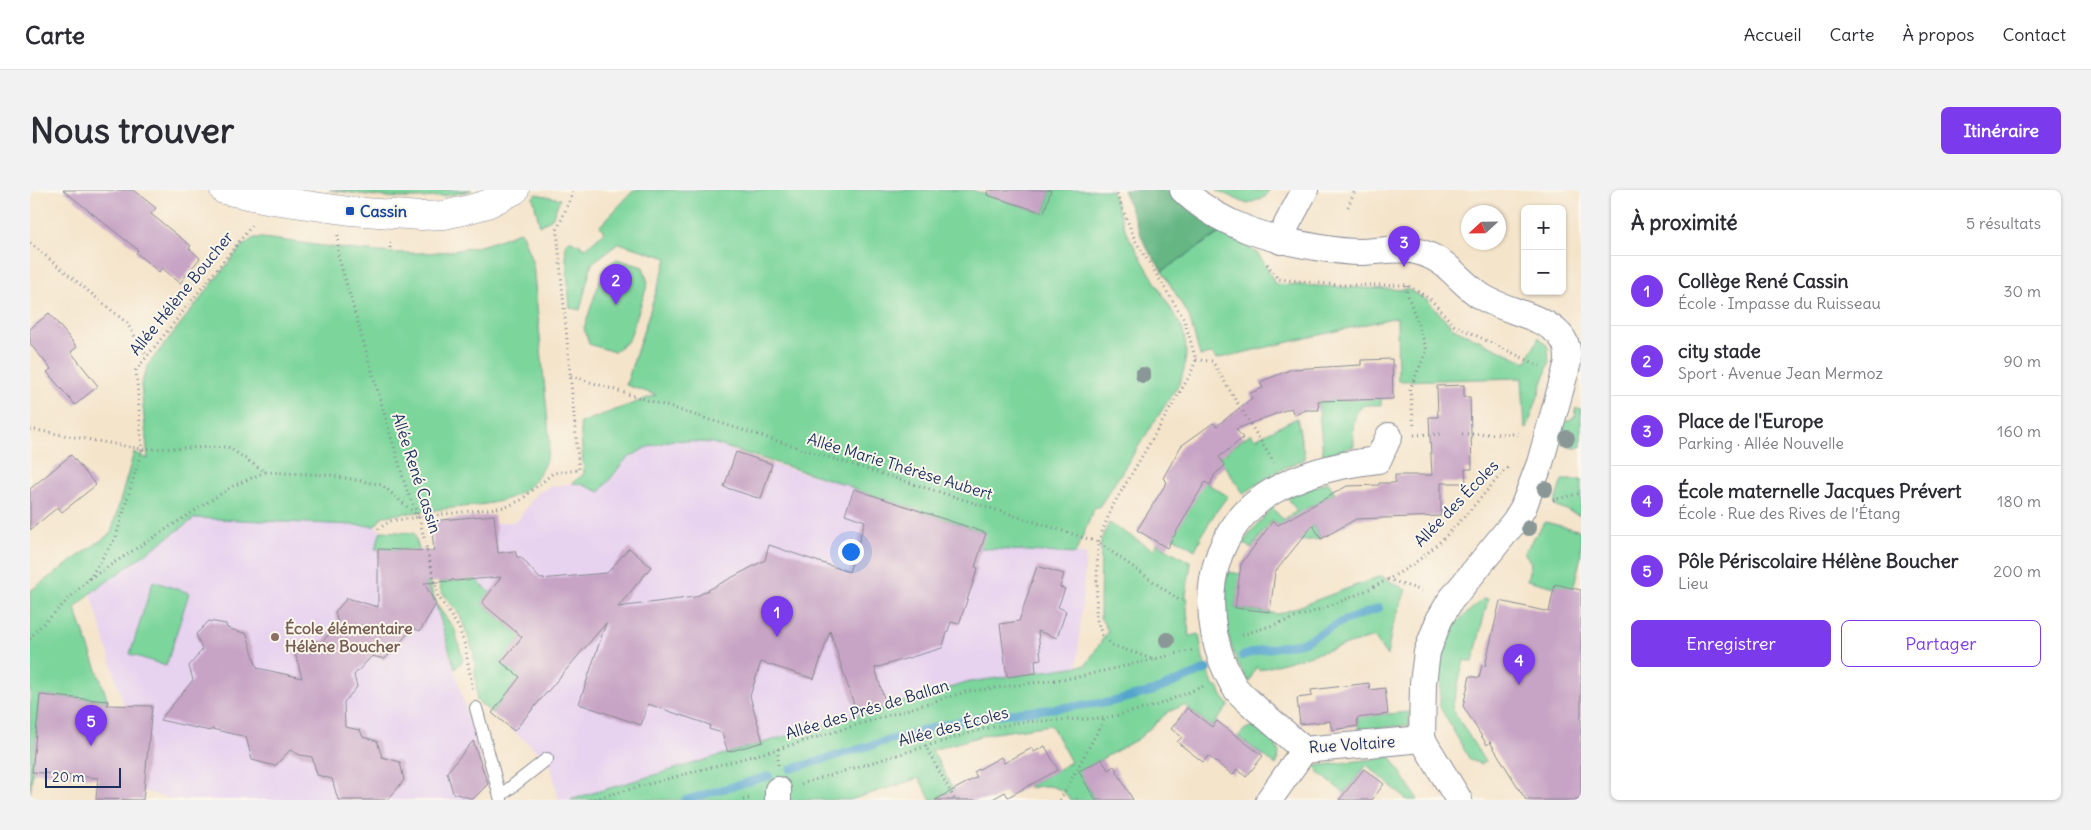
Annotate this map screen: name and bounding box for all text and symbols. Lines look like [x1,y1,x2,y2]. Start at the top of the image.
text: Carte [25,20,85,50]
text: Accueil [1744,23,1802,46]
text: Carte [1830,23,1875,46]
text: À propos [1903,23,1974,46]
text: Contact [2002,23,2066,46]
button: Itinéraire [1941,107,2061,154]
text: Nous trouver [30,108,234,152]
place label: Cassin [360,201,407,221]
marker: Cassin [344,205,356,217]
north arrow [1461,205,1506,250]
map controls [1521,205,1566,295]
button: + [1521,205,1566,250]
text: À proximité [1631,209,1738,236]
text: 5 résultats [1966,213,2041,233]
pin: 3 [1388,226,1420,267]
street label: Allée Hélène Boucher [125,227,237,359]
button: − [1521,250,1566,295]
pin: 2 [600,264,632,305]
text: Collège René Cassin [1678,269,1849,293]
text: 1 [1644,281,1650,301]
text: 30 m [2004,281,2041,301]
text: École · Impasse du Ruisseau [1678,293,1881,313]
text: city stade [1678,339,1761,363]
text: 2 [1643,351,1651,371]
text: 90 m [2003,351,2041,371]
text: Sport · Avenue Jean Mermoz [1678,363,1883,383]
text: Place de l'Europe [1678,409,1823,433]
street label: Allée René Cassin [388,410,446,536]
text: 3 [1642,421,1652,441]
text: 160 m [1997,421,2041,441]
street label: Allée Marie Thérèse Aubert [805,428,996,504]
text: Parking · Allée Nouvelle [1678,433,1844,453]
street label: Allée des Écoles [1410,455,1502,551]
text: École maternelle Jacques Prévert [1678,479,1962,503]
text: 4 [1642,491,1652,511]
text: 180 m [1997,491,2041,511]
text: École · Rue des Rives de l’Étang [1678,503,1900,523]
your location [838,539,864,565]
text: Pôle Périscolaire Hélène Boucher [1678,549,1959,573]
text: 5 [1642,561,1652,581]
text: 200 m [1993,561,2041,581]
text: Lieu [1678,573,1708,593]
pin: 1 [761,596,793,637]
place label: École élémentaire Hélène Boucher [285,618,413,656]
button: Enregistrer [1631,620,1831,667]
button: Partager [1841,620,2041,667]
marker: École élémentaire Hélène Boucher [269,631,281,643]
pin: 4 [1503,644,1535,685]
street label: Allée des Prés de Ballan [783,675,951,743]
street label: Allée des Écoles [896,702,1010,750]
pin: 5 [75,705,107,746]
street label: Rue Voltaire [1308,731,1396,757]
scale bar [45,765,121,788]
text: 20 m [52,768,85,786]

